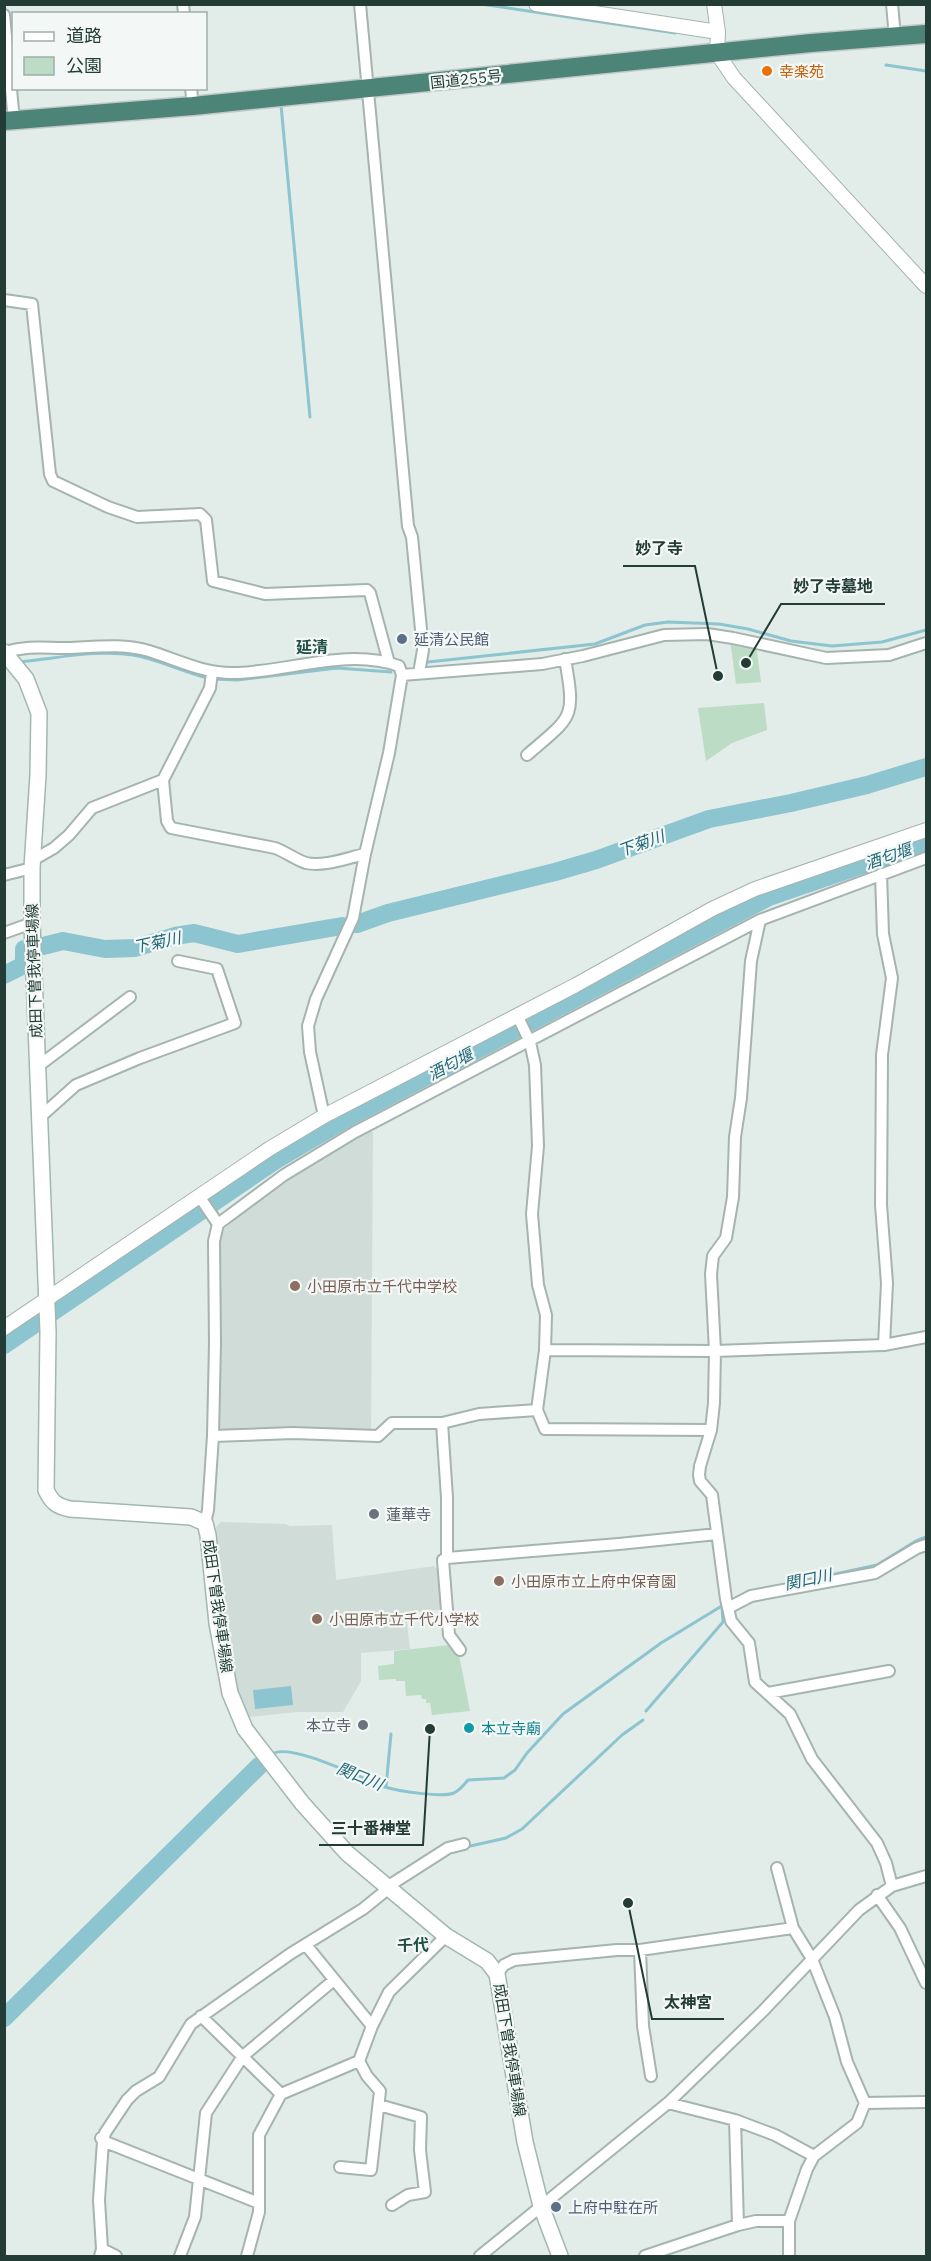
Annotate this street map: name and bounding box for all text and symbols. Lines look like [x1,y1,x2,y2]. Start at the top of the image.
legend [12,12,207,90]
text: 道路 [66,24,102,47]
text: 公園 [66,54,102,77]
place label: 幸楽苑 [779,62,824,81]
marker: 幸楽苑 [760,64,774,78]
street label: 国道255号 [429,66,503,92]
callout: 妙了寺 [623,532,695,566]
text: 妙了寺 [635,538,683,558]
callout: 妙了寺墓地 [781,570,885,604]
text: 妙了寺墓地 [793,576,873,596]
place label: 延清公民館 [414,630,489,649]
marker: 延清公民館 [395,632,409,646]
district label: 延清 [296,637,328,657]
water label: 下菊川 [615,825,669,861]
water label: 酒匂堰 [862,838,917,873]
street label: 成田下曽我停車場線 [22,903,46,1039]
water label: 下菊川 [131,927,185,957]
water label: 酒匂堰 [424,1042,479,1084]
place label: 小田原市立千代中学校 [307,1277,457,1296]
marker: 小田原市立千代中学校 [288,1279,302,1293]
place label: 蓮華寺 [386,1505,431,1524]
marker: 蓮華寺 [367,1507,381,1521]
street label: 成田下曽我停車場線 [199,1538,237,1674]
water label: 関口川 [782,1564,836,1594]
place label: 小田原市立上府中保育園 [511,1572,676,1591]
marker: 小田原市立上府中保育園 [492,1574,506,1588]
place label: 小田原市立千代小学校 [329,1610,479,1629]
marker: 小田原市立千代小学校 [310,1612,324,1626]
place label: 本立寺 [306,1716,351,1735]
marker: 本立寺 [356,1718,370,1732]
place label: 本立寺廟 [481,1719,541,1738]
marker: 本立寺廟 [462,1721,476,1735]
water label: 関口川 [334,1758,388,1795]
callout: 三十番神堂 [319,1811,423,1845]
text: 三十番神堂 [331,1818,411,1838]
district label: 千代 [397,1935,429,1955]
street label: 成田下曽我停車場線 [490,1982,530,2118]
callout: 太神宮 [652,1985,724,2019]
text: 太神宮 [664,1992,712,2012]
place label: 上府中駐在所 [568,2198,658,2217]
marker: 上府中駐在所 [549,2200,563,2214]

